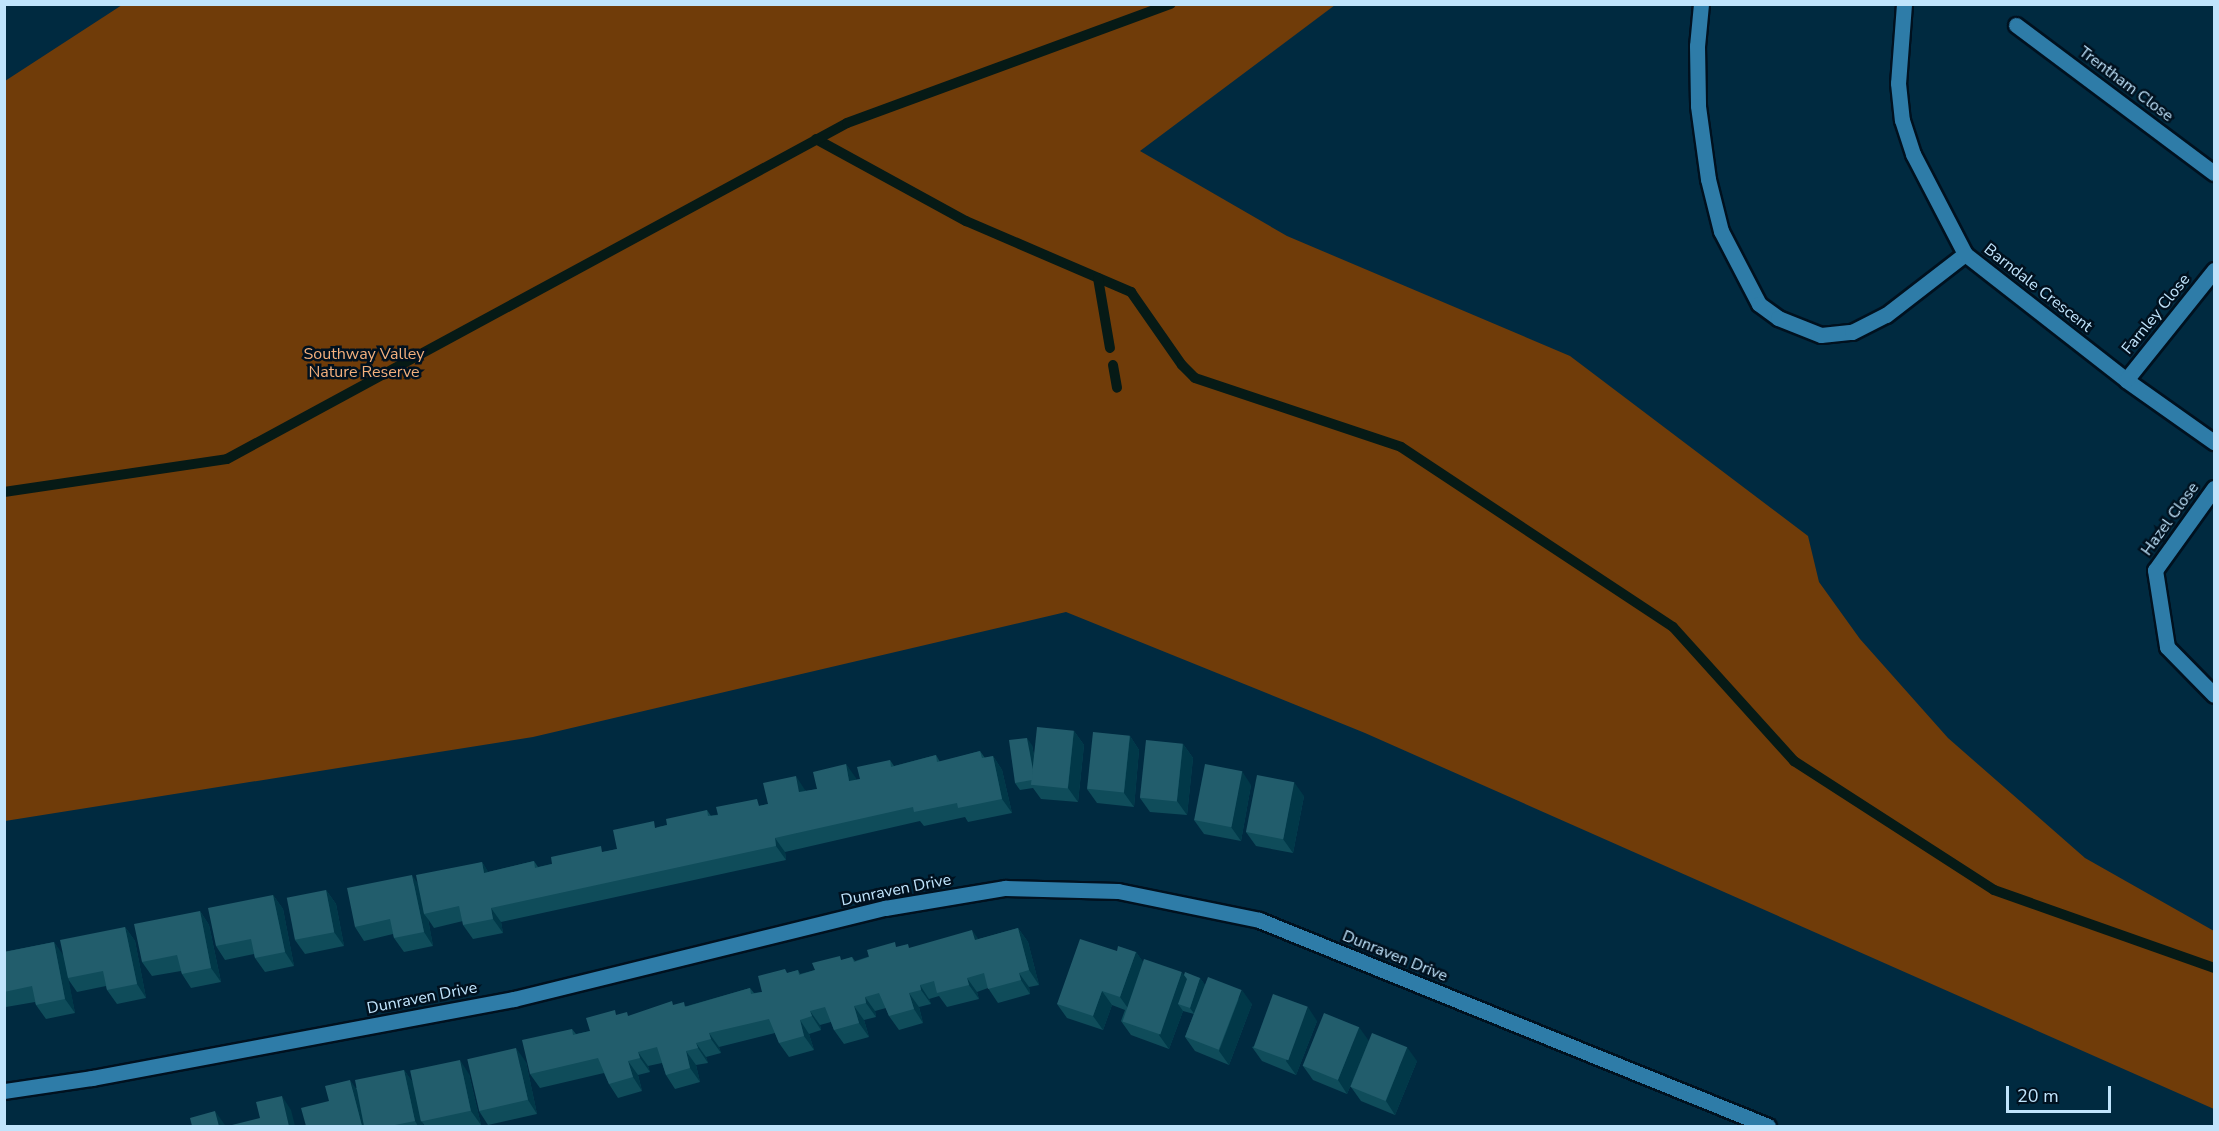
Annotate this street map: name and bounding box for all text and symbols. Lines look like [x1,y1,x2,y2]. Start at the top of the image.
street label: Trentham Close [2075,42,2177,126]
street label: Barndale Crescent [1980,240,2096,336]
street label: Farnley Close [2118,270,2194,358]
park label: Southway Valley Nature Reserve [304,344,424,382]
street label: Hazel Close [2137,479,2203,559]
street label: Dunraven Drive [839,870,953,910]
street label: Dunraven Drive [1340,926,1450,986]
street label: Dunraven Drive [365,978,479,1018]
scale bar [2009,1074,2114,1112]
text: 20 m [2017,1084,2059,1108]

